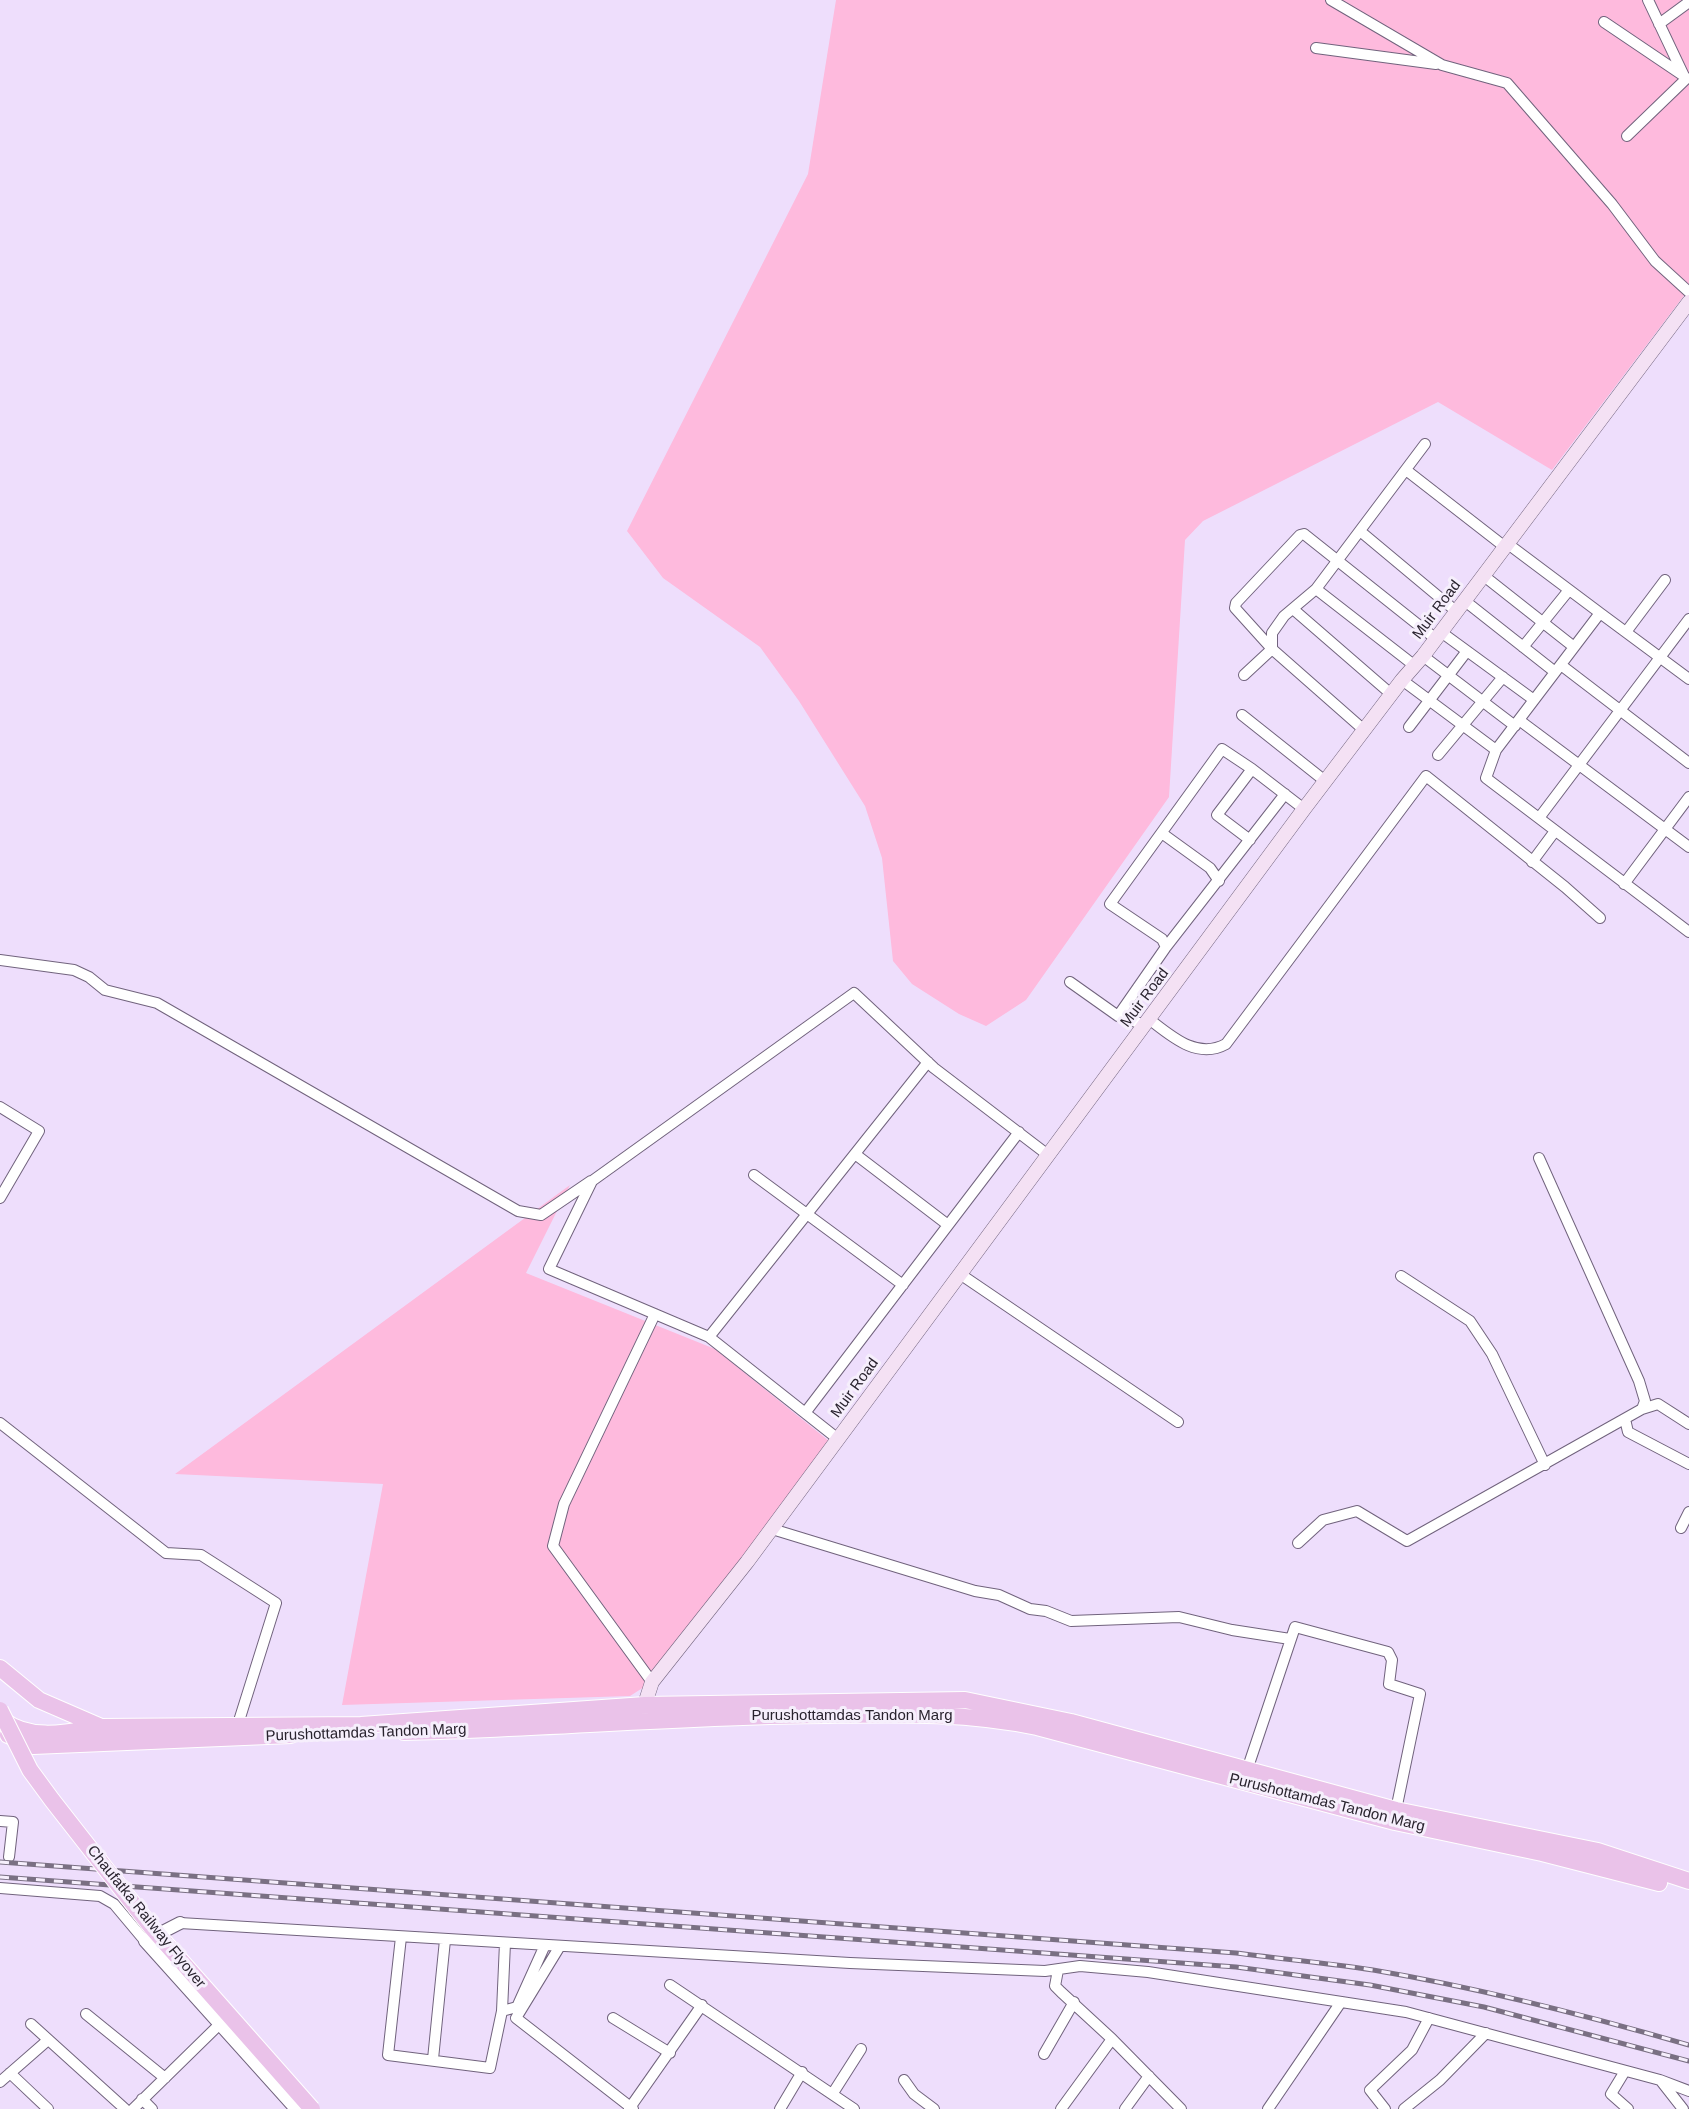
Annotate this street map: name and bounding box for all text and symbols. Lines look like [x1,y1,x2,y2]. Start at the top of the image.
street label: Muir Road [1409,577,1465,643]
street label: Muir Road [1117,965,1173,1031]
street label: Muir Road [827,1355,883,1421]
street label: Purushottamdas Tandon Marg [752,1707,952,1725]
street label: Purushottamdas Tandon Marg [265,1720,467,1746]
street label: Purushottamdas Tandon Marg [1227,1770,1427,1836]
street label: Chaufatka Railway Flyover [83,1842,209,1992]

